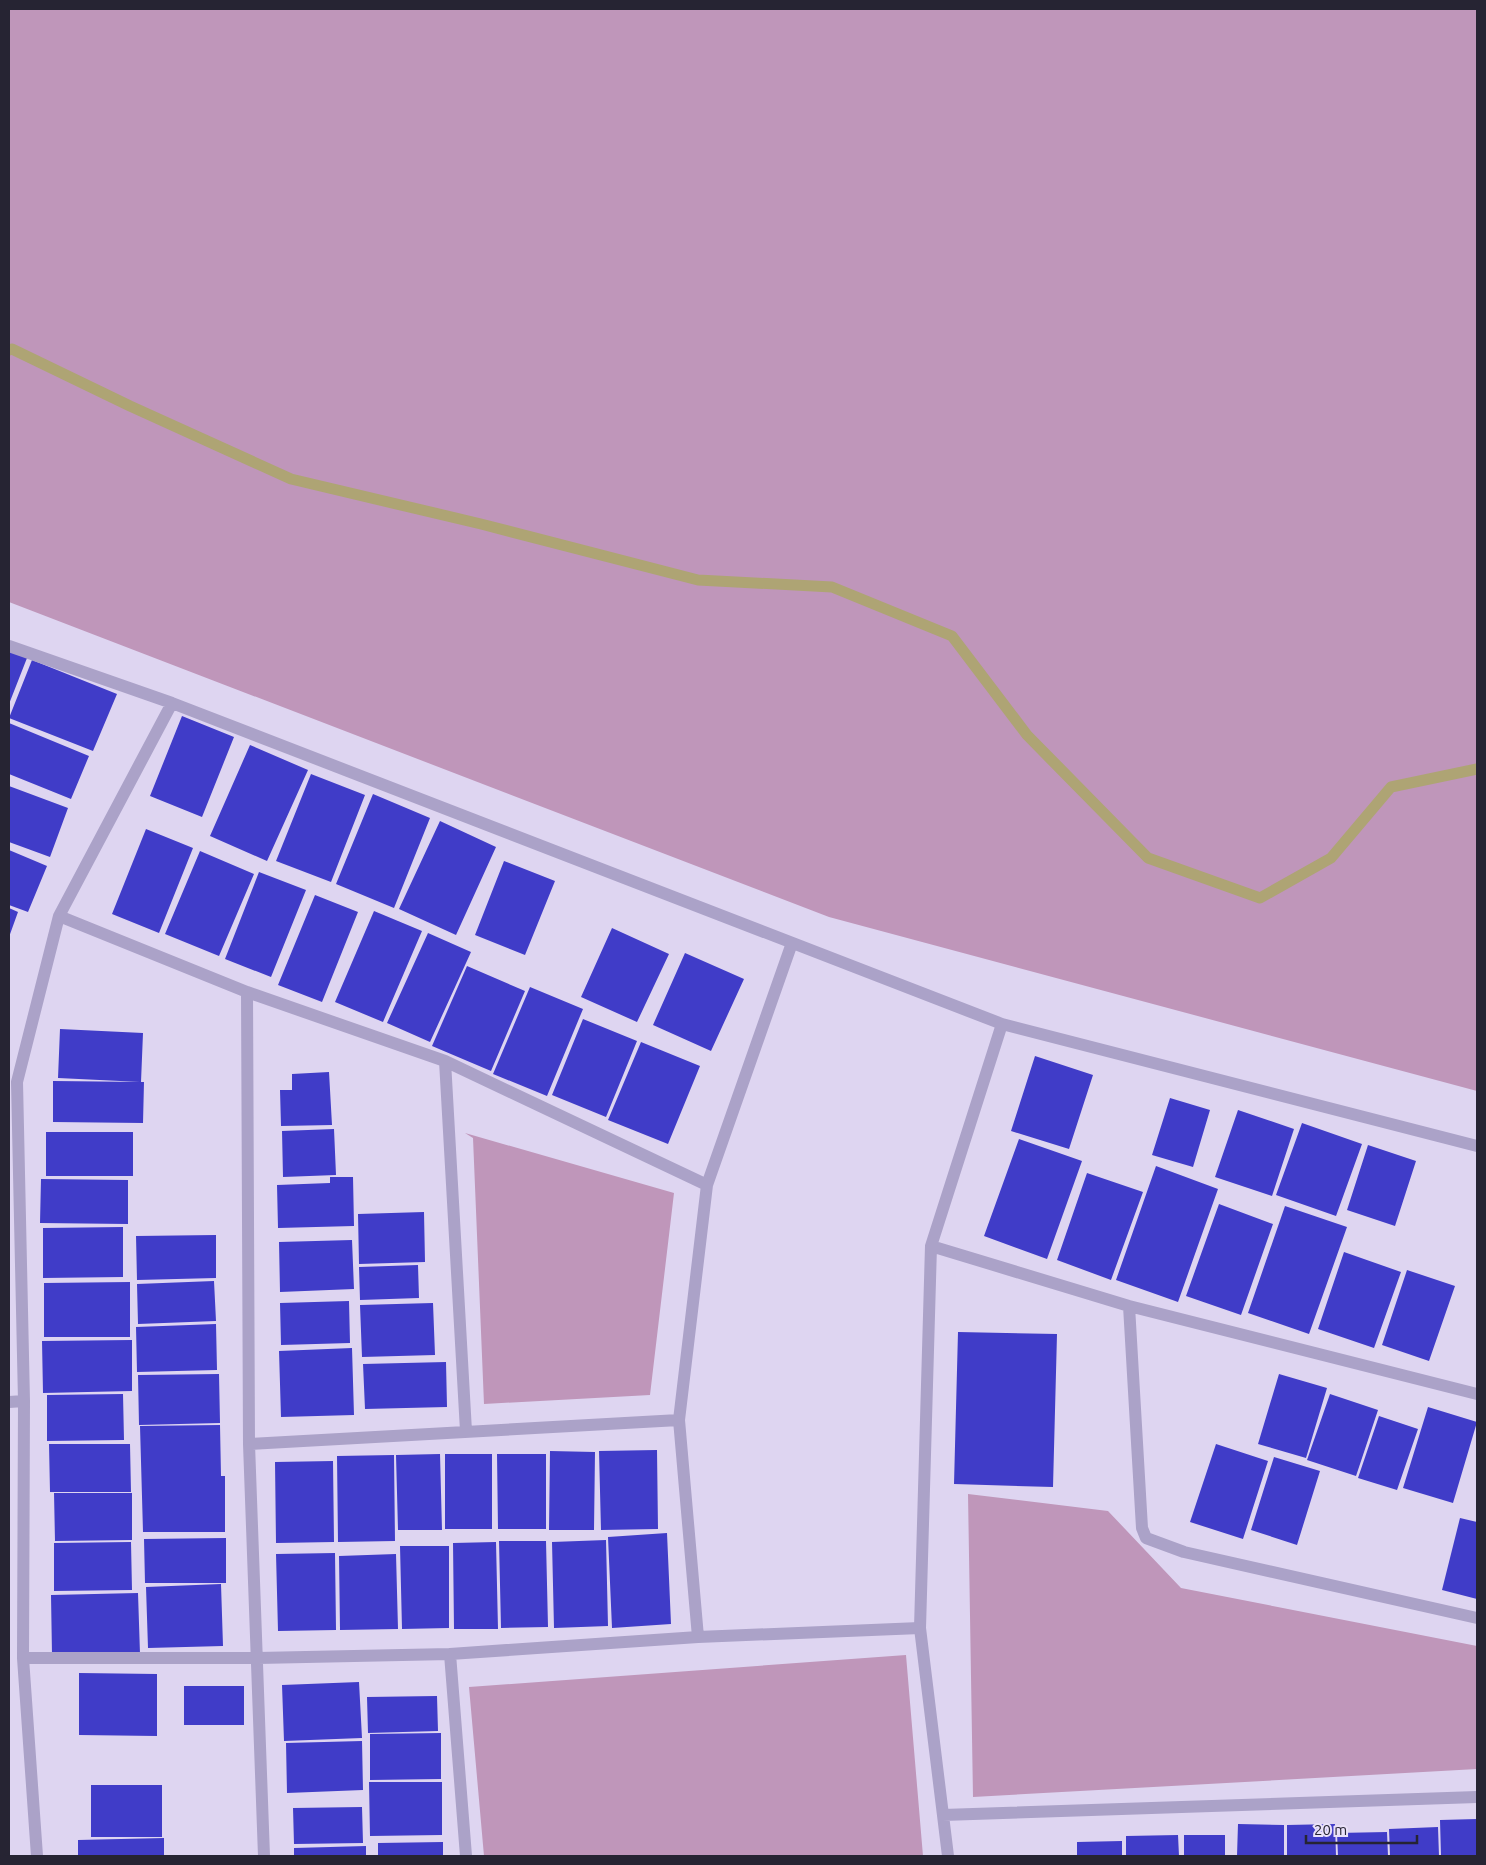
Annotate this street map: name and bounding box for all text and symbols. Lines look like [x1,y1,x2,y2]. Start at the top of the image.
scale bar [1306,1812,1417,1844]
text: 20 m [1314,1821,1347,1838]

